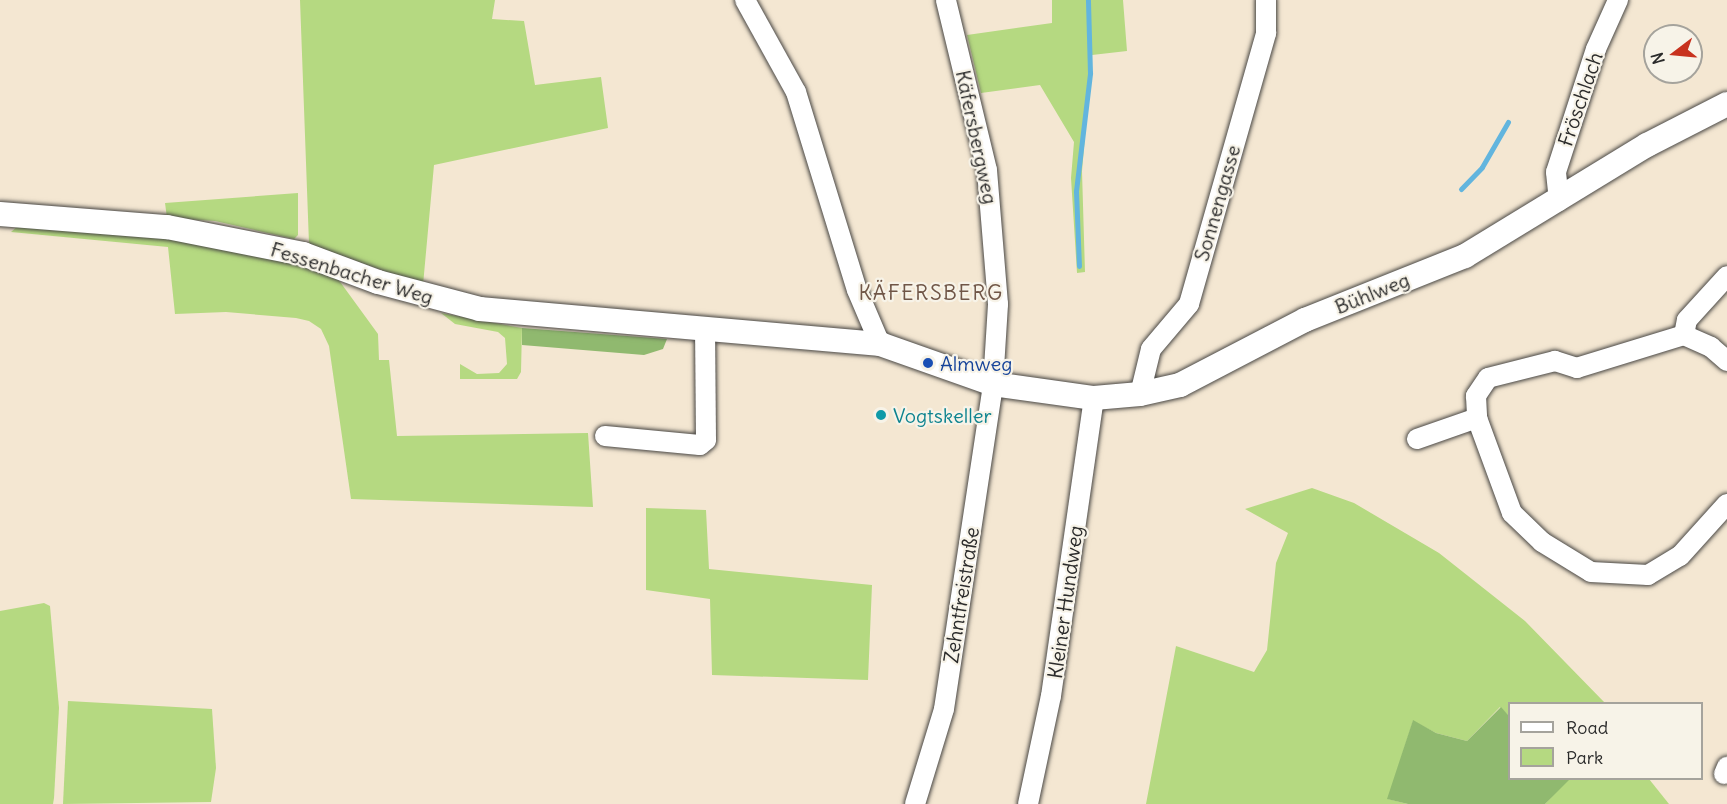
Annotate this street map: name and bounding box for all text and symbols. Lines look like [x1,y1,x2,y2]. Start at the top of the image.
north arrow [1643,24,1703,84]
street label: Fröschlach [1553,49,1607,149]
text: N [1646,50,1669,66]
street label: Käfersbergweg [951,68,1003,206]
street label: Sonnengasse [1189,142,1245,264]
street label: Fessenbacher Weg [268,237,436,309]
street label: Bühlweg [1331,267,1413,319]
district label: KÄFERSBERG [858,280,1004,306]
place label: Almweg [940,351,1012,375]
marker: Almweg [921,356,935,370]
place label: Vogtskeller [893,403,992,427]
marker: Vogtskeller [874,408,888,422]
street label: Kleiner Hundweg [1042,524,1088,680]
street label: Zehntfreistraße [938,525,984,665]
legend [1508,702,1703,780]
text: Road [1566,716,1608,739]
text: Park [1566,746,1603,769]

